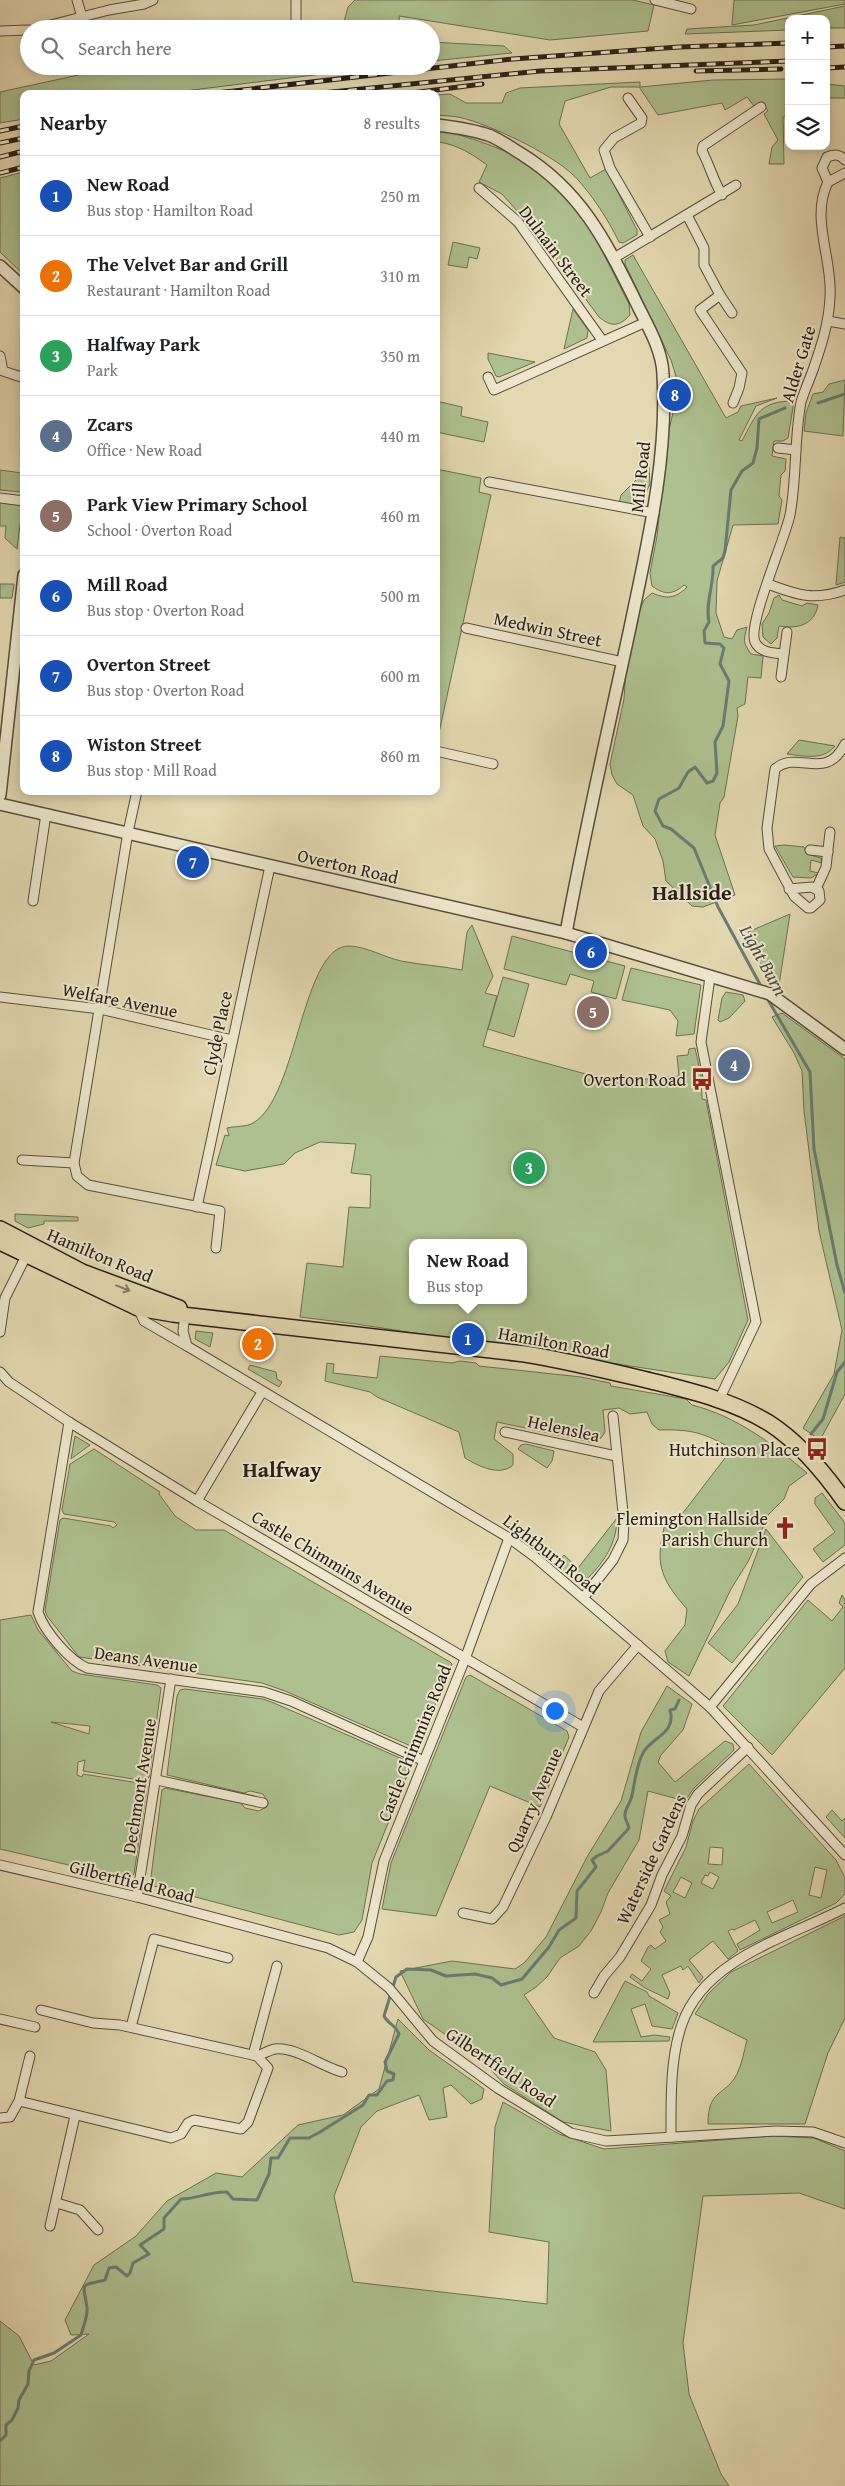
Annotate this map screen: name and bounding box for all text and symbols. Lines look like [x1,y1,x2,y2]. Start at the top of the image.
map controls [785,15,830,150]
button: + [785,15,830,60]
search box [20,20,440,75]
icon: search [38,34,66,62]
text: Search here [78,34,172,62]
button: − [785,60,830,105]
button: layers [785,105,830,150]
text: Nearby [40,107,107,138]
text: 8 results [363,111,420,135]
text: New Road [87,170,169,198]
text: 1 [52,184,60,208]
text: 250 m [380,184,420,208]
text: Bus stop · Hamilton Road [87,198,253,222]
street label: Dulnain Street [512,199,600,303]
text: The Velvet Bar and Grill [87,250,288,278]
text: 2 [52,264,60,288]
text: 310 m [380,264,420,288]
text: Restaurant · Hamilton Road [87,278,270,302]
street label: Alder Gate [773,322,823,406]
text: Halfway Park [87,330,200,358]
text: 3 [52,344,60,368]
text: 350 m [380,344,420,368]
text: Park [87,358,118,382]
pin: 8 [659,376,691,414]
text: Zcars [87,410,133,438]
text: 4 [52,424,60,448]
text: 440 m [380,424,420,448]
text: Office · New Road [87,438,202,462]
street label: Mill Road [623,440,657,514]
text: Park View Primary School [87,490,307,518]
text: 5 [52,504,60,528]
text: 460 m [380,504,420,528]
text: School · Overton Road [87,518,232,542]
text: Mill Road [87,570,168,598]
text: 6 [52,584,60,608]
text: 500 m [380,584,420,608]
text: Bus stop · Overton Road [87,598,244,622]
street label: Medwin Street [491,604,605,654]
text: Overton Street [87,650,210,678]
text: 7 [52,664,60,688]
text: 600 m [380,664,420,688]
text: Bus stop · Overton Road [87,678,244,702]
text: Wiston Street [87,730,201,758]
text: 8 [52,744,60,768]
text: 860 m [380,744,420,768]
text: Bus stop · Mill Road [87,758,217,782]
street label: Overton Road [295,841,401,891]
pin: 7 [177,843,209,881]
district label: Hallside [652,876,732,908]
water label: Light Burn [732,918,795,1001]
pin: 6 [575,933,607,971]
street label: Welfare Avenue [60,976,180,1024]
street label: Clyde Place [195,988,239,1078]
pin: 5 [577,993,609,1031]
pin: 4 [718,1046,750,1084]
place label: Overton Road [583,1066,686,1093]
bus stop icon: Overton Road [689,1066,715,1092]
pin: 3 [513,1149,545,1187]
street label: Hamilton Road [43,1221,157,1290]
popup [409,1239,527,1304]
text: New Road [427,1246,509,1274]
text: Bus stop [427,1274,483,1298]
one-way arrow [115,1284,130,1293]
street label: Hamilton Road [496,1319,612,1365]
pin: 1 [452,1320,484,1358]
pin: 2 [242,1325,274,1363]
street label: Helenslea [525,1407,603,1449]
place label: Hutchinson Place [669,1436,800,1463]
bus stop icon: Hutchinson Place [804,1436,830,1462]
district label: Halfway [242,1453,322,1485]
street label: Castle Chimmins Avenue [247,1503,419,1621]
place label: Flemington Hallside Parish Church [616,1505,768,1553]
street label: Lightburn Road [497,1507,607,1601]
church icon: Flemington Hallside Parish Church [772,1515,798,1541]
street label: Deans Avenue [92,1638,200,1680]
street label: Castle Chimmins Road [370,1660,458,1826]
your location [542,1698,568,1724]
street label: Dechmont Avenue [115,1716,163,1856]
street label: Quarry Avenue [499,1743,569,1857]
street label: Waterside Gardens [609,1789,693,1929]
street label: Gilbertfield Road [67,1852,198,1910]
street label: Gilbertfield Road [440,2020,562,2114]

